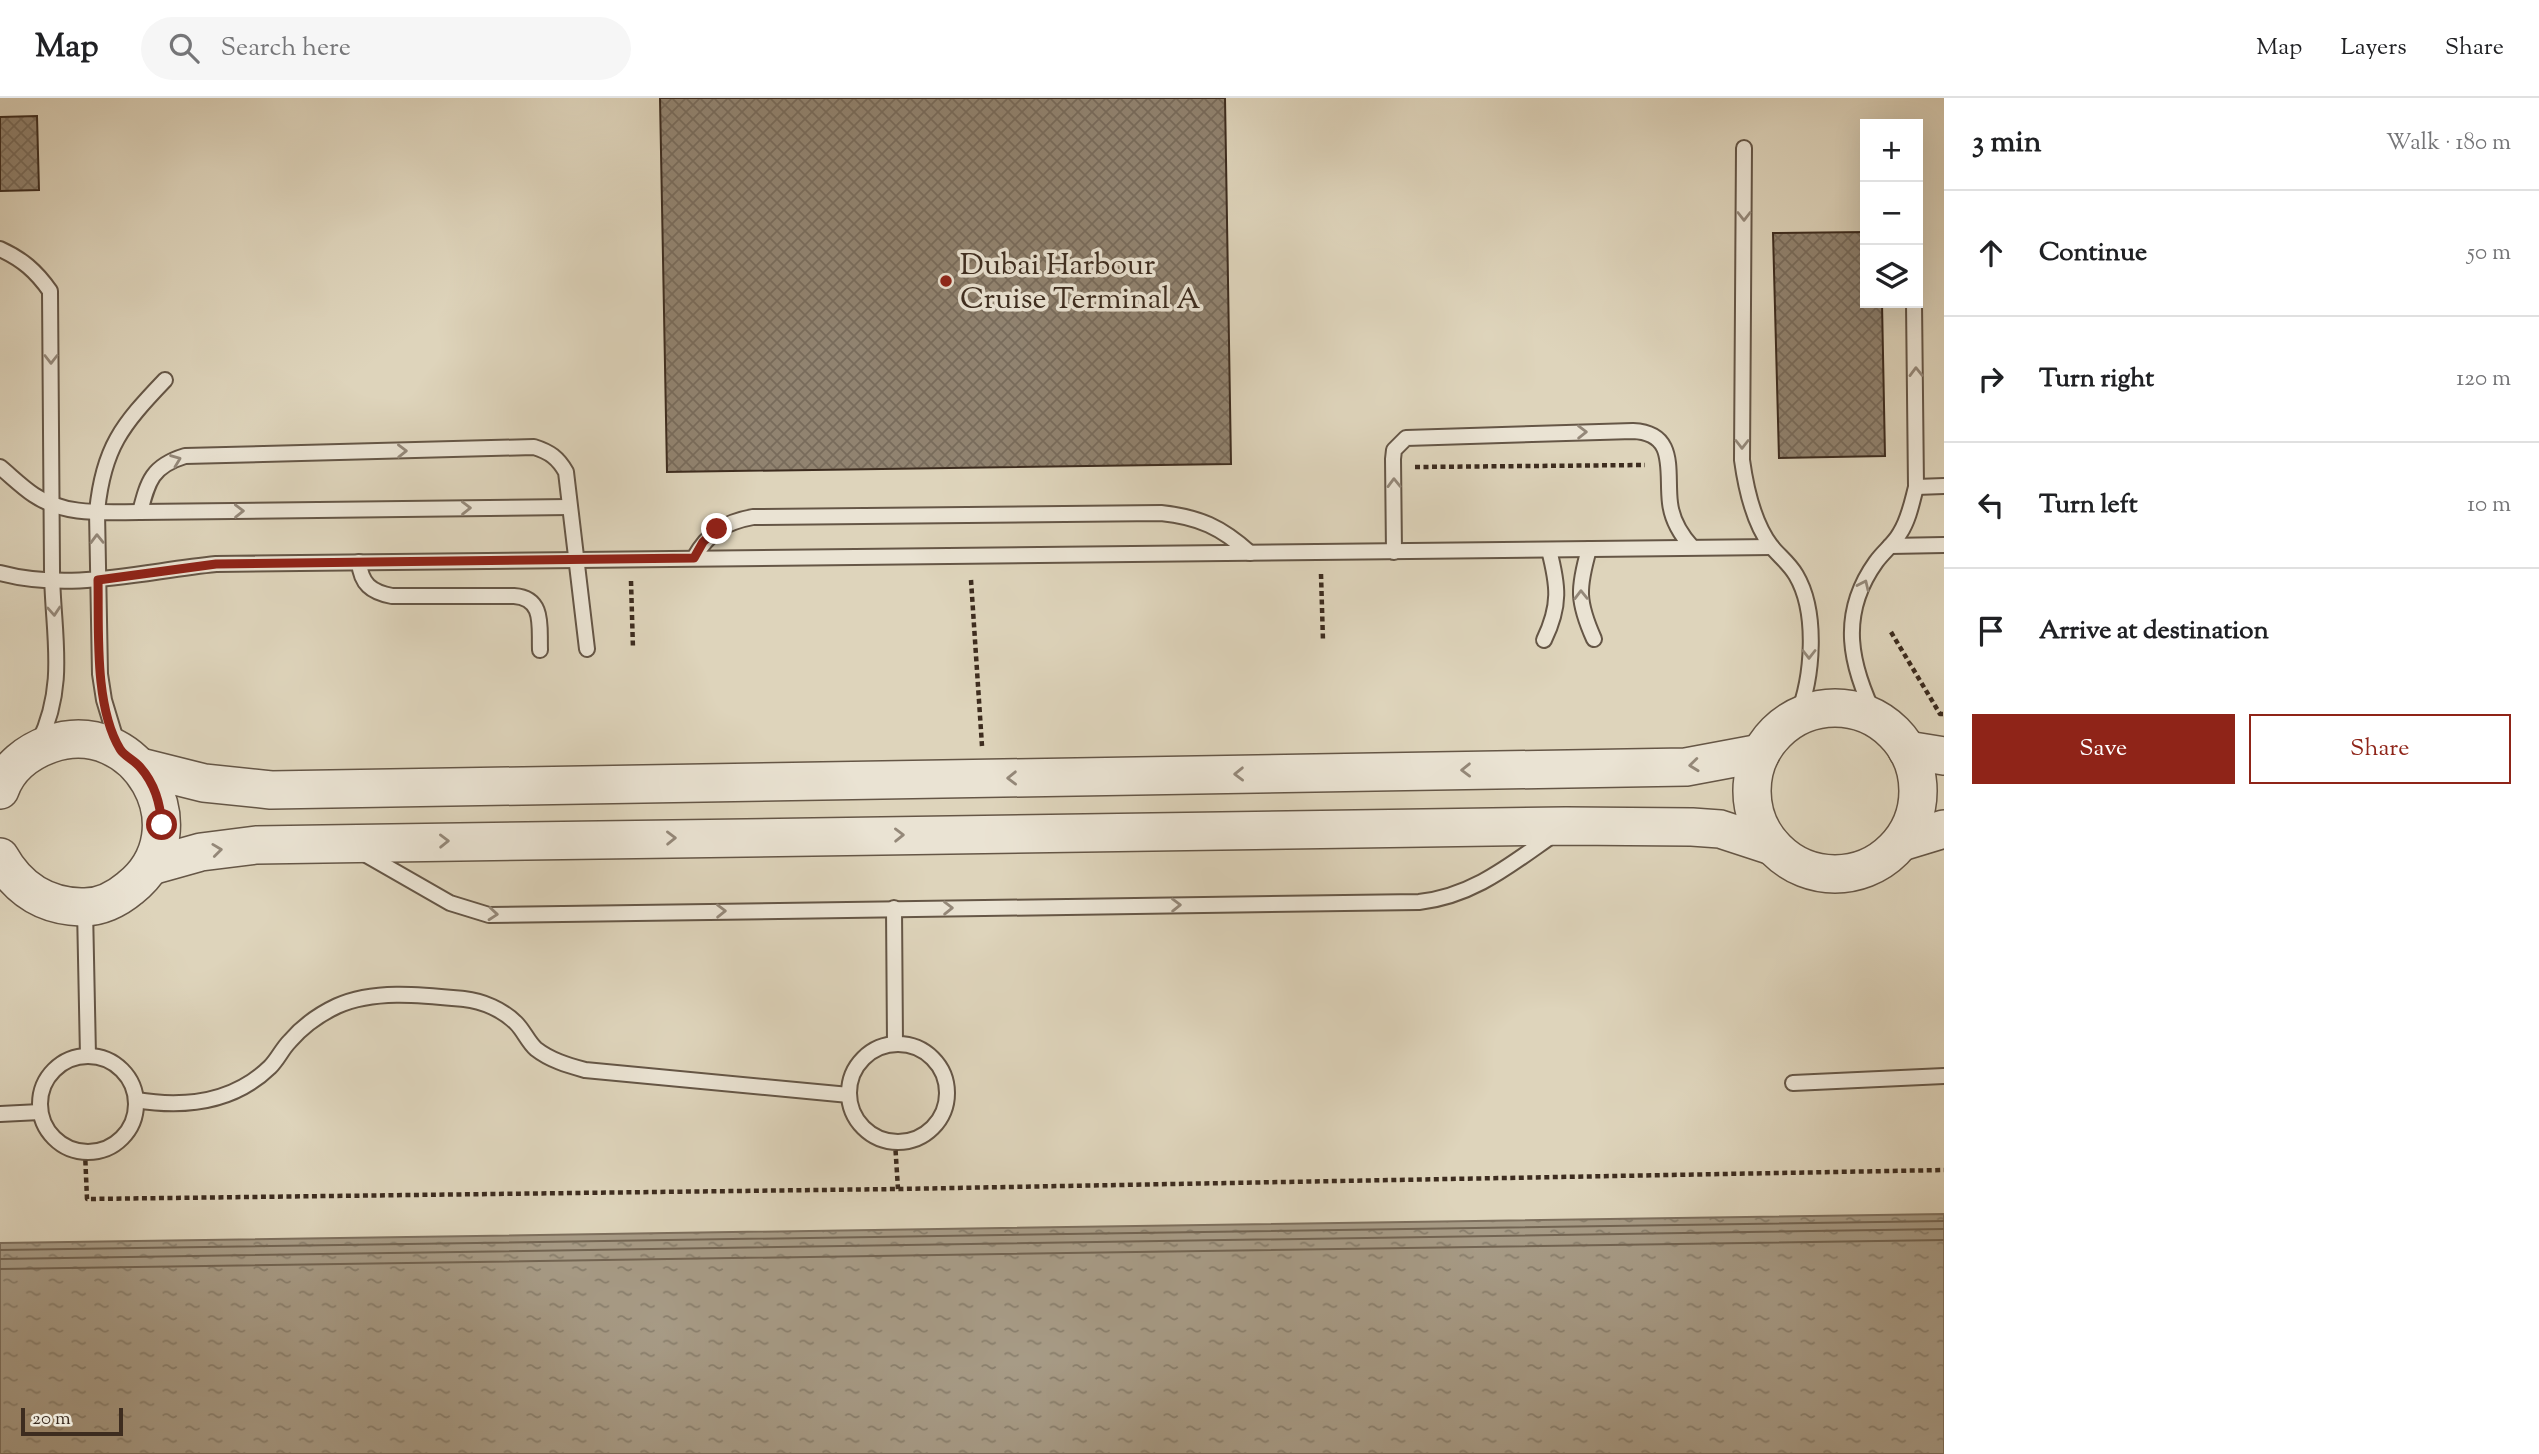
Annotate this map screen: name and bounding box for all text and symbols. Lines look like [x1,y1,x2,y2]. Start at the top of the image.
search box [141,17,631,80]
text: Map [35,24,99,72]
icon: search [165,29,203,67]
text: Search here [221,30,351,67]
text: Map [2256,31,2302,65]
text: Layers [2340,31,2407,65]
text: Share [2445,31,2504,65]
map controls [1860,119,1923,308]
button: + [1860,119,1923,182]
text: 3 min [1972,122,2042,165]
text: Walk · 180 m [2386,127,2511,160]
button: − [1860,182,1923,245]
one-way arrow [1736,211,1752,222]
icon: ahead [1972,234,2010,272]
text: Continue [2039,235,2147,272]
text: 50 m [2467,237,2511,270]
place label: Dubai Harbour Cruise Terminal A [960,245,1201,322]
button: layers [1860,245,1923,308]
marker: Dubai Harbour Cruise Terminal A [938,273,954,289]
one-way arrow [43,354,59,365]
icon: right [1972,360,2010,398]
text: Turn right [2039,361,2154,398]
text: 120 m [2456,363,2511,396]
one-way arrow [1908,367,1924,377]
one-way arrow [1578,424,1588,440]
one-way arrow [1734,439,1750,449]
one-way arrow [397,443,408,458]
one-way arrow [169,454,182,468]
one-way arrow [1386,478,1402,488]
icon: left [1972,486,2010,524]
text: Turn left [2039,487,2138,524]
text: 10 m [2467,489,2511,522]
one-way arrow [461,500,472,516]
one-way arrow [234,503,244,519]
route end [701,513,732,544]
one-way arrow [90,533,105,544]
one-way arrow [1855,580,1869,592]
one-way arrow [1573,589,1589,600]
one-way arrow [46,606,61,617]
icon: arrive [1972,612,2010,650]
text: Arrive at destination [2039,613,2269,650]
one-way arrow [1801,649,1817,659]
button: Save [1972,714,2235,784]
button: Share [2249,714,2511,784]
one-way arrow [1688,758,1700,773]
one-way arrow [1461,762,1471,778]
one-way arrow [1233,766,1244,782]
one-way arrow [1006,770,1017,785]
route start [146,809,177,840]
one-way arrow [894,827,904,843]
one-way arrow [666,830,677,846]
one-way arrow [438,834,449,849]
one-way arrow [211,842,222,857]
one-way arrow [1171,897,1181,913]
one-way arrow [943,900,954,916]
one-way arrow [715,904,726,919]
one-way arrow [488,906,499,921]
scale bar [21,1405,122,1437]
text: 20 m [32,1406,71,1433]

